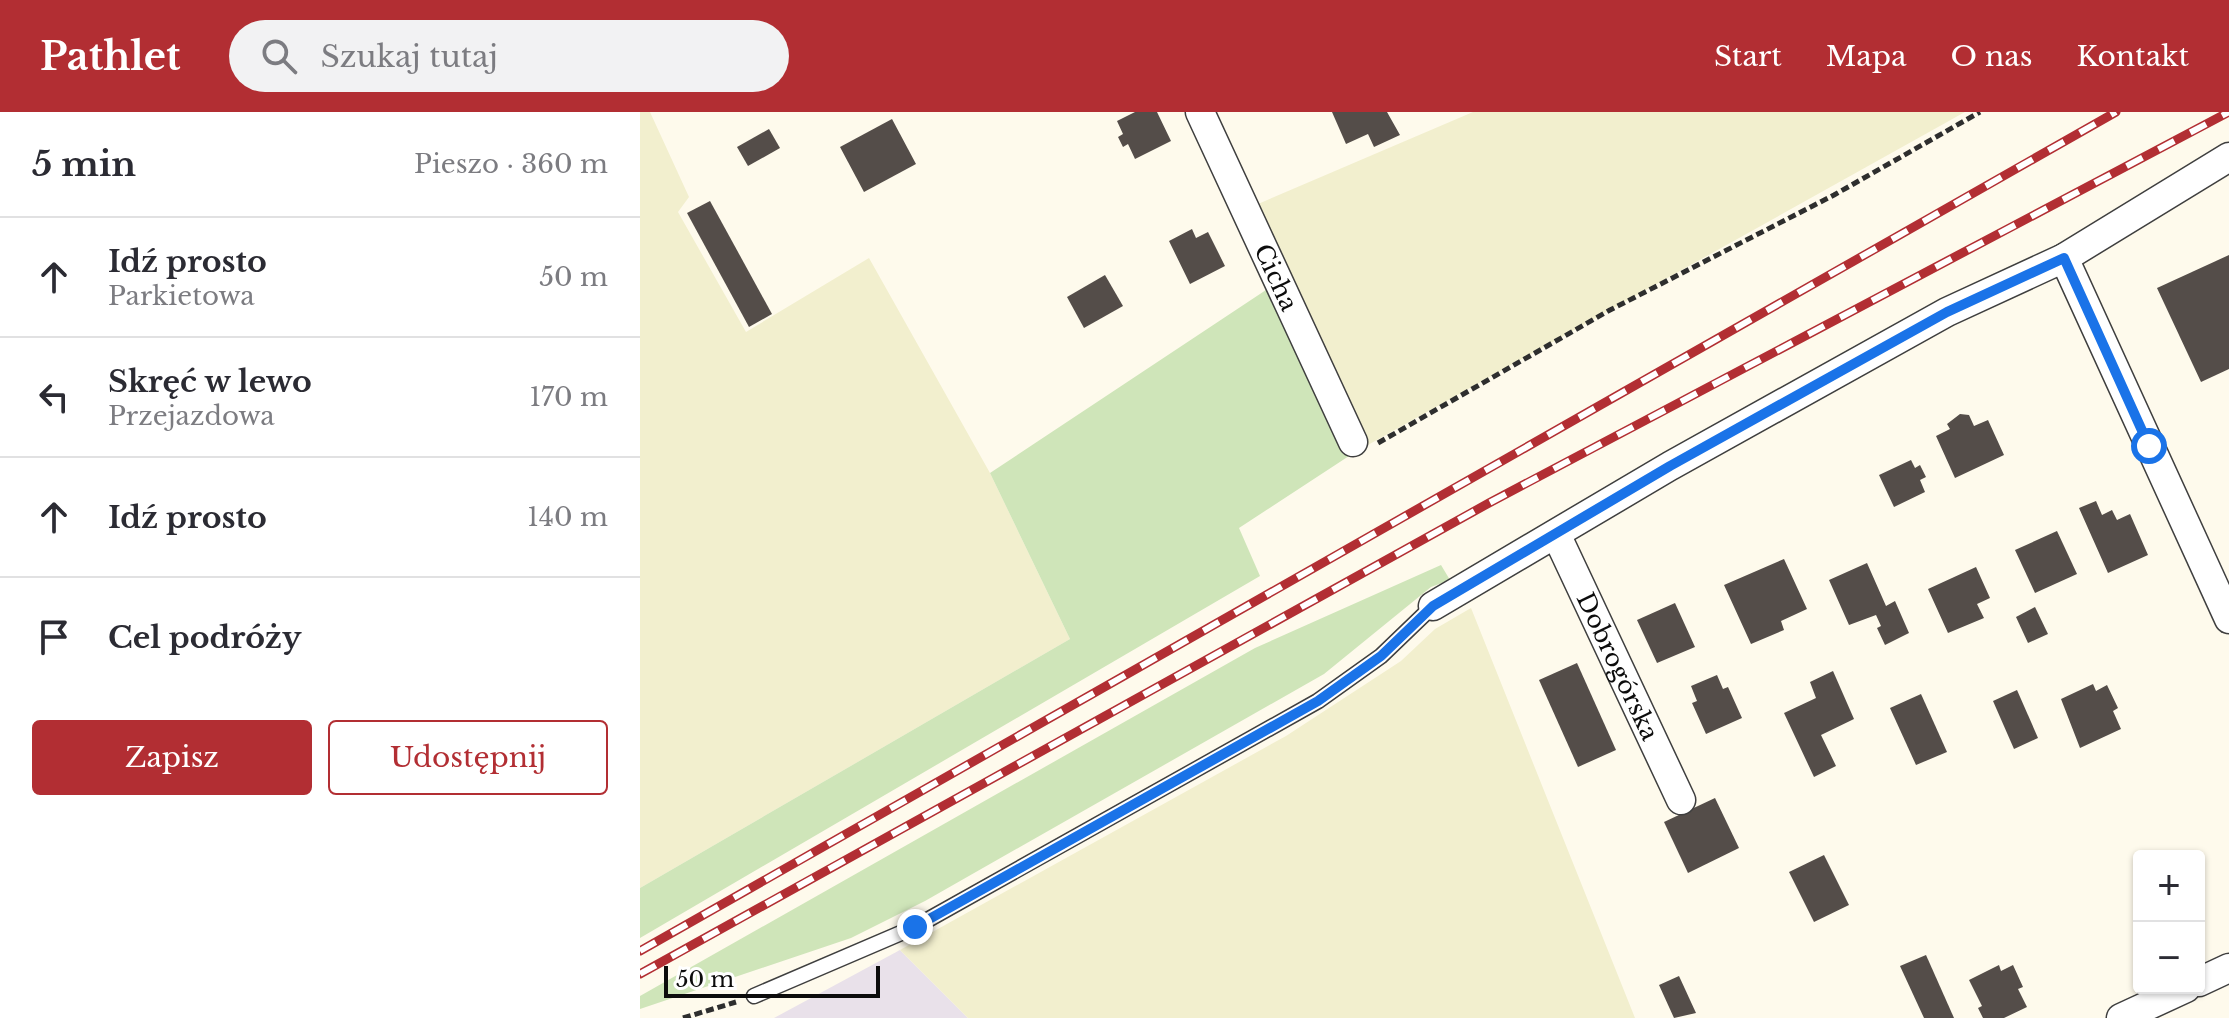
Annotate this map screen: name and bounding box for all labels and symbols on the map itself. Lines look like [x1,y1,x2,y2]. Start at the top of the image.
street label: Cicha [1249,239,1305,316]
route start [2131,428,2167,464]
street label: Dobrogórska [1571,588,1666,745]
route end [897,909,933,945]
scale bar [664,962,880,998]

